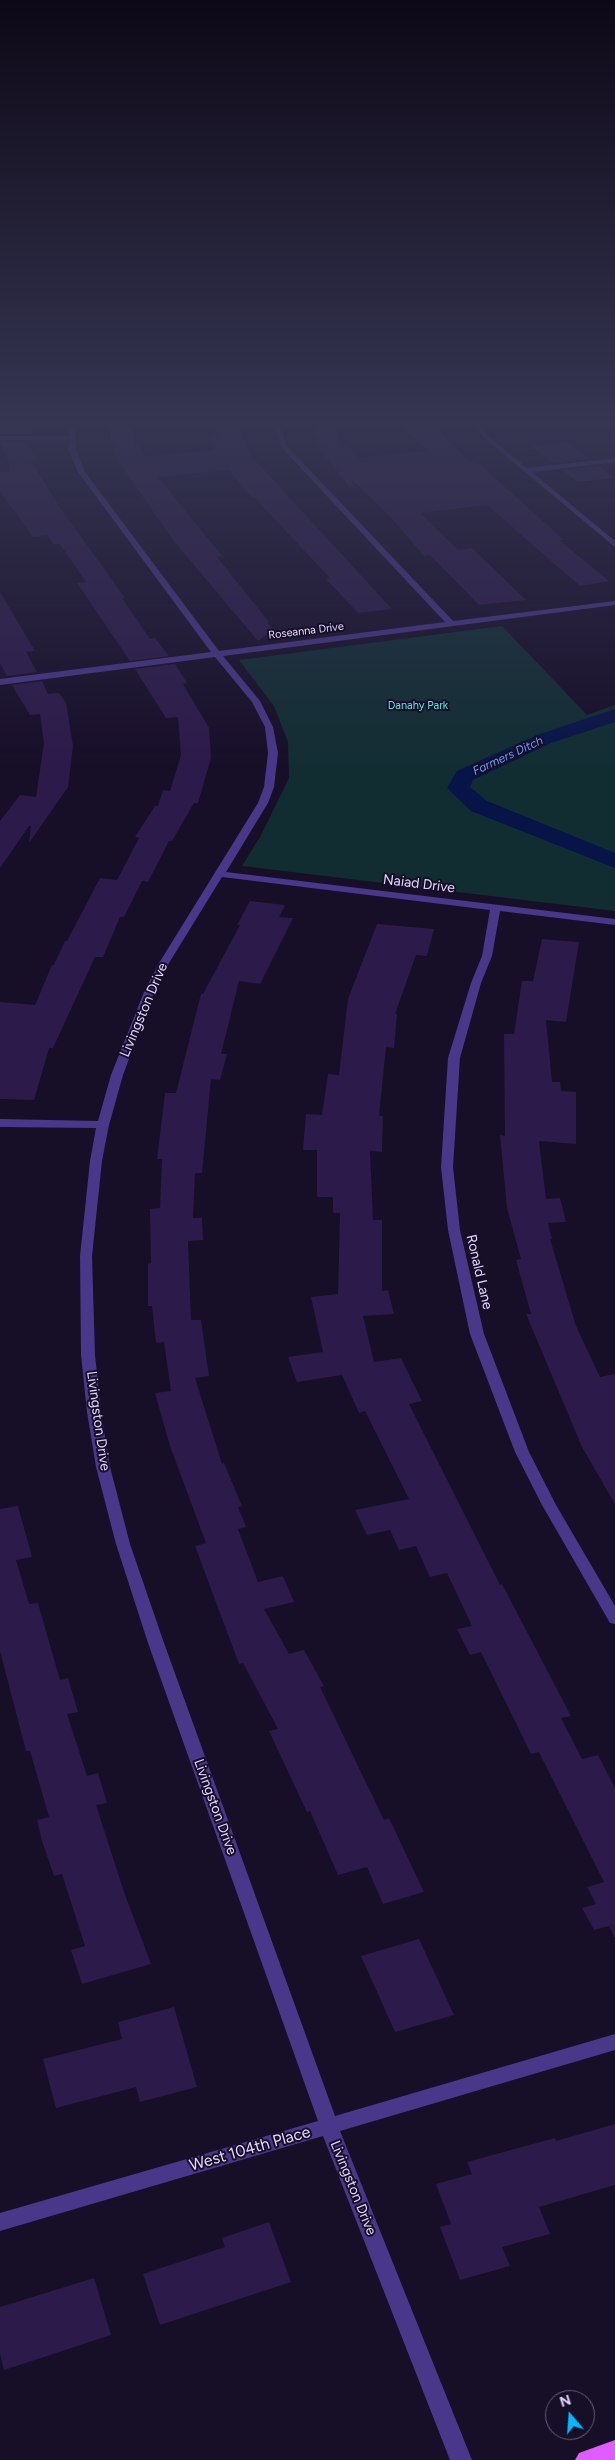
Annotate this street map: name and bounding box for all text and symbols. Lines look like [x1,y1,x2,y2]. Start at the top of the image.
street label: Roseanna Drive [267,620,345,642]
park label: Danahy Park [388,699,448,713]
water label: Farmers Ditch [471,733,545,779]
street label: Naiad Drive [382,871,456,897]
street label: Livingston Drive [117,960,171,1060]
street label: Ronald Lane [462,1233,496,1311]
street label: Livingston Drive [83,1370,113,1472]
street label: Livingston Drive [190,1757,240,1857]
street label: West 104th Place [187,2123,313,2175]
street label: Livingston Drive [326,2138,380,2238]
north arrow [545,2390,595,2440]
text: N [558,2391,573,2411]

